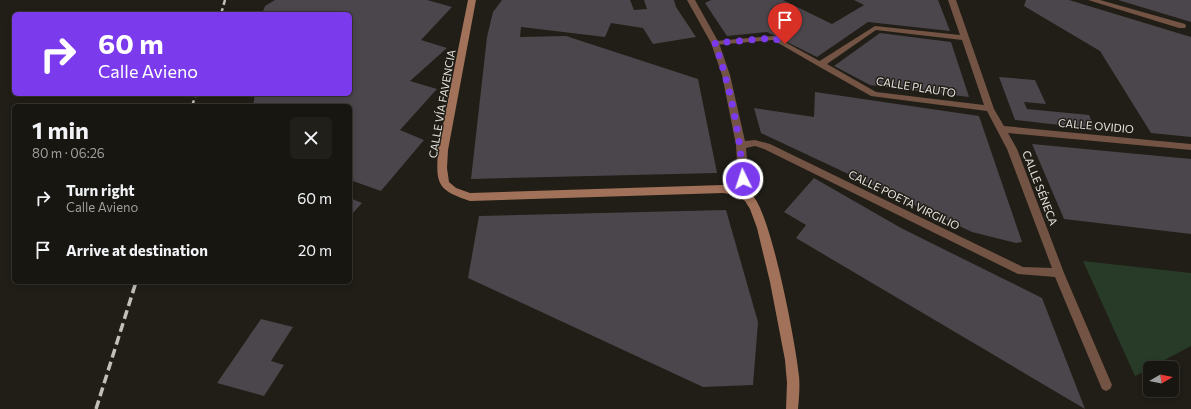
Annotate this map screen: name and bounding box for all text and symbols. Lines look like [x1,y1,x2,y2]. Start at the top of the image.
pin [768,3,802,44]
icon: arrive [774,9,796,31]
text: 60 m [98,26,164,60]
icon: right [32,28,84,80]
street label: CALLE VÍA FAVENCIA [425,48,458,159]
text: Calle Avieno [98,60,198,82]
street label: CALLE PLAUTO [875,74,957,99]
text: 1 min [32,115,89,144]
street label: CALLE OVIDIO [1058,116,1134,135]
button: close [290,117,332,159]
text: 80 m · 06:26 [32,145,105,161]
street label: CALLE SÉNECA [1020,148,1062,228]
position arrow [722,158,764,200]
street label: CALLE POETA VIRGILIO [847,167,962,232]
text: Turn right [66,181,135,199]
icon: right [32,187,54,209]
text: 60 m [297,189,332,207]
text: Calle Avieno [66,199,138,215]
icon: arrive [32,239,54,261]
text: Arrive at destination [66,241,208,259]
text: 20 m [298,241,332,259]
north arrow [1143,361,1179,397]
map controls [1143,361,1179,397]

